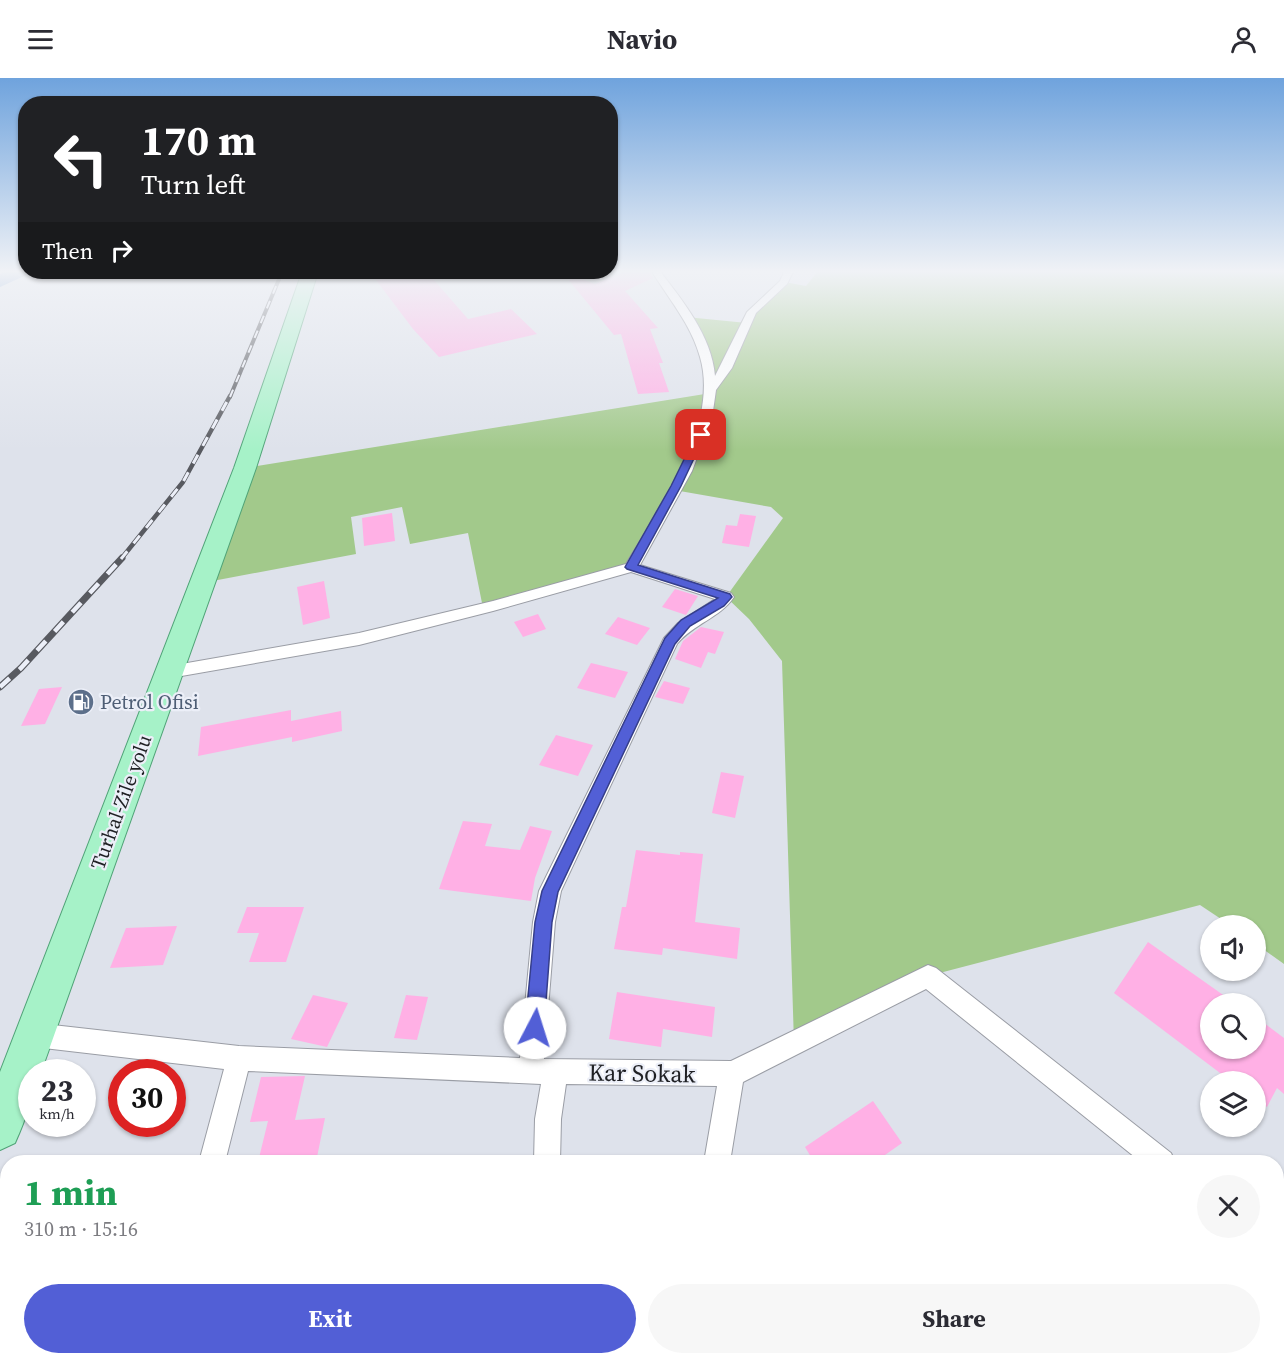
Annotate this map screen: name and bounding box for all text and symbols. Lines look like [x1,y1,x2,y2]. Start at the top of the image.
text: Navio [607,21,677,58]
icon: menu [24,23,57,56]
icon: person [1227,23,1260,56]
text: 170 m [141,111,256,169]
icon: left [42,120,120,198]
text: Turn left [141,166,245,203]
icon: right [105,234,138,267]
text: Then [42,236,93,266]
pin [675,409,726,460]
icon: arrive [684,418,717,451]
fuel station icon: Petrol Ofisi [66,687,96,717]
place label: Petrol Ofisi [100,688,199,716]
street label: Turhal-Zile yolu [84,731,158,873]
map controls [1200,915,1266,1137]
button: sound [1200,915,1266,981]
button: search [1200,993,1266,1059]
position arrow [503,996,567,1060]
street label: Kar Sokak [588,1056,697,1090]
speed limit sign: 30 [108,1059,186,1137]
text: 23 [41,1070,73,1111]
button: layers [1200,1071,1266,1137]
text: km/h [39,1103,75,1124]
text: 1 min [24,1168,117,1217]
button: close [1197,1175,1260,1238]
text: 310 m · 15:16 [24,1215,138,1243]
button: Exit [24,1284,636,1353]
button: Share [648,1284,1260,1353]

